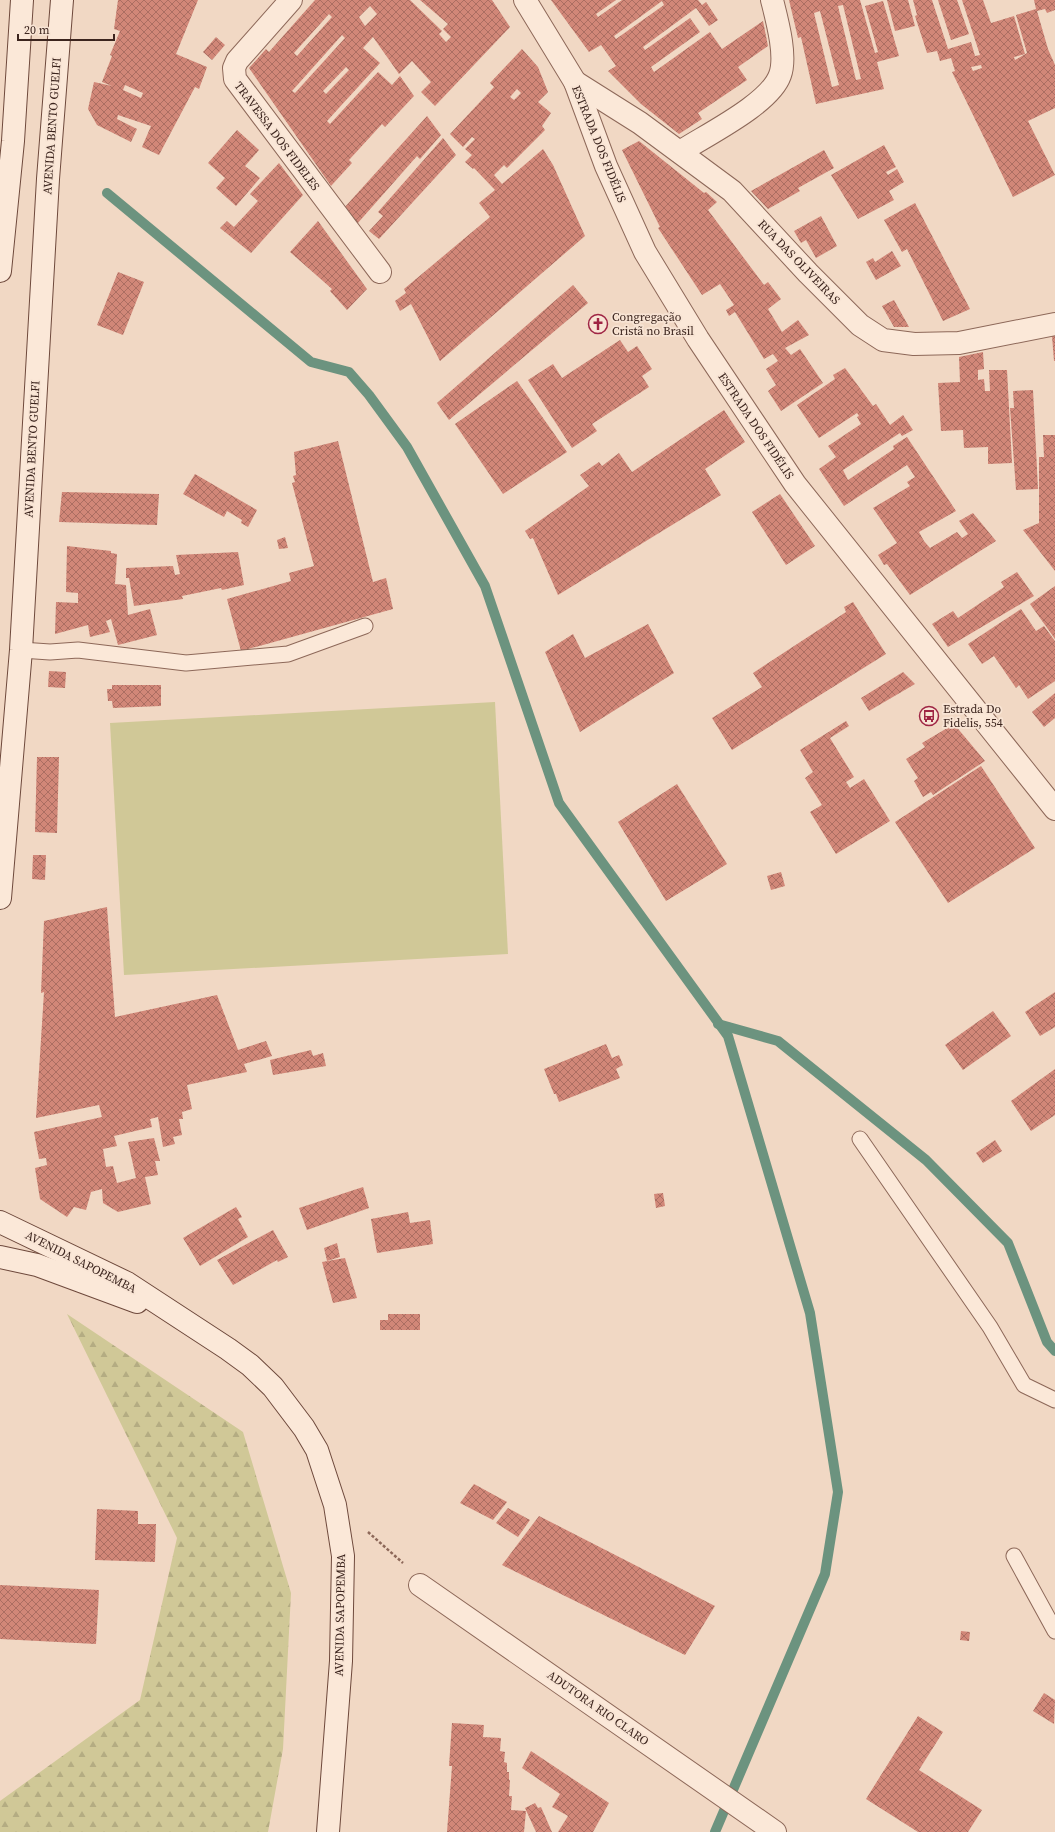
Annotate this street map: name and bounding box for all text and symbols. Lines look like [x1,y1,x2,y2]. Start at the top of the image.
scale bar [18,16,114,42]
text: 20 m [24,22,50,38]
street label: AVENIDA BENTO GUELFI [39,57,65,195]
street label: TRAVESSA DOS FIDELES [231,78,323,194]
street label: ESTRADA DOS FIDÉLIS [568,83,630,205]
street label: RUA DAS OLIVEIRAS [754,216,844,308]
place label: Congregação Cristã no Brasil [612,309,694,339]
church icon: Congregação Cristã no Brasil [587,313,609,335]
street label: ESTRADA DOS FIDÉLIS [714,370,798,482]
street label: AVENIDA BENTO GUELFI [20,380,44,518]
place label: Estrada Do Fidelis, 554 [943,701,1003,731]
bus stop icon: Estrada Do Fidelis, 554 [918,705,940,727]
street label: AVENIDA SAPOPEMBA [23,1227,139,1297]
street label: AVENIDA SAPOPEMBA [331,1553,349,1677]
street label: ADUTORA RIO CLARO [544,1667,652,1749]

